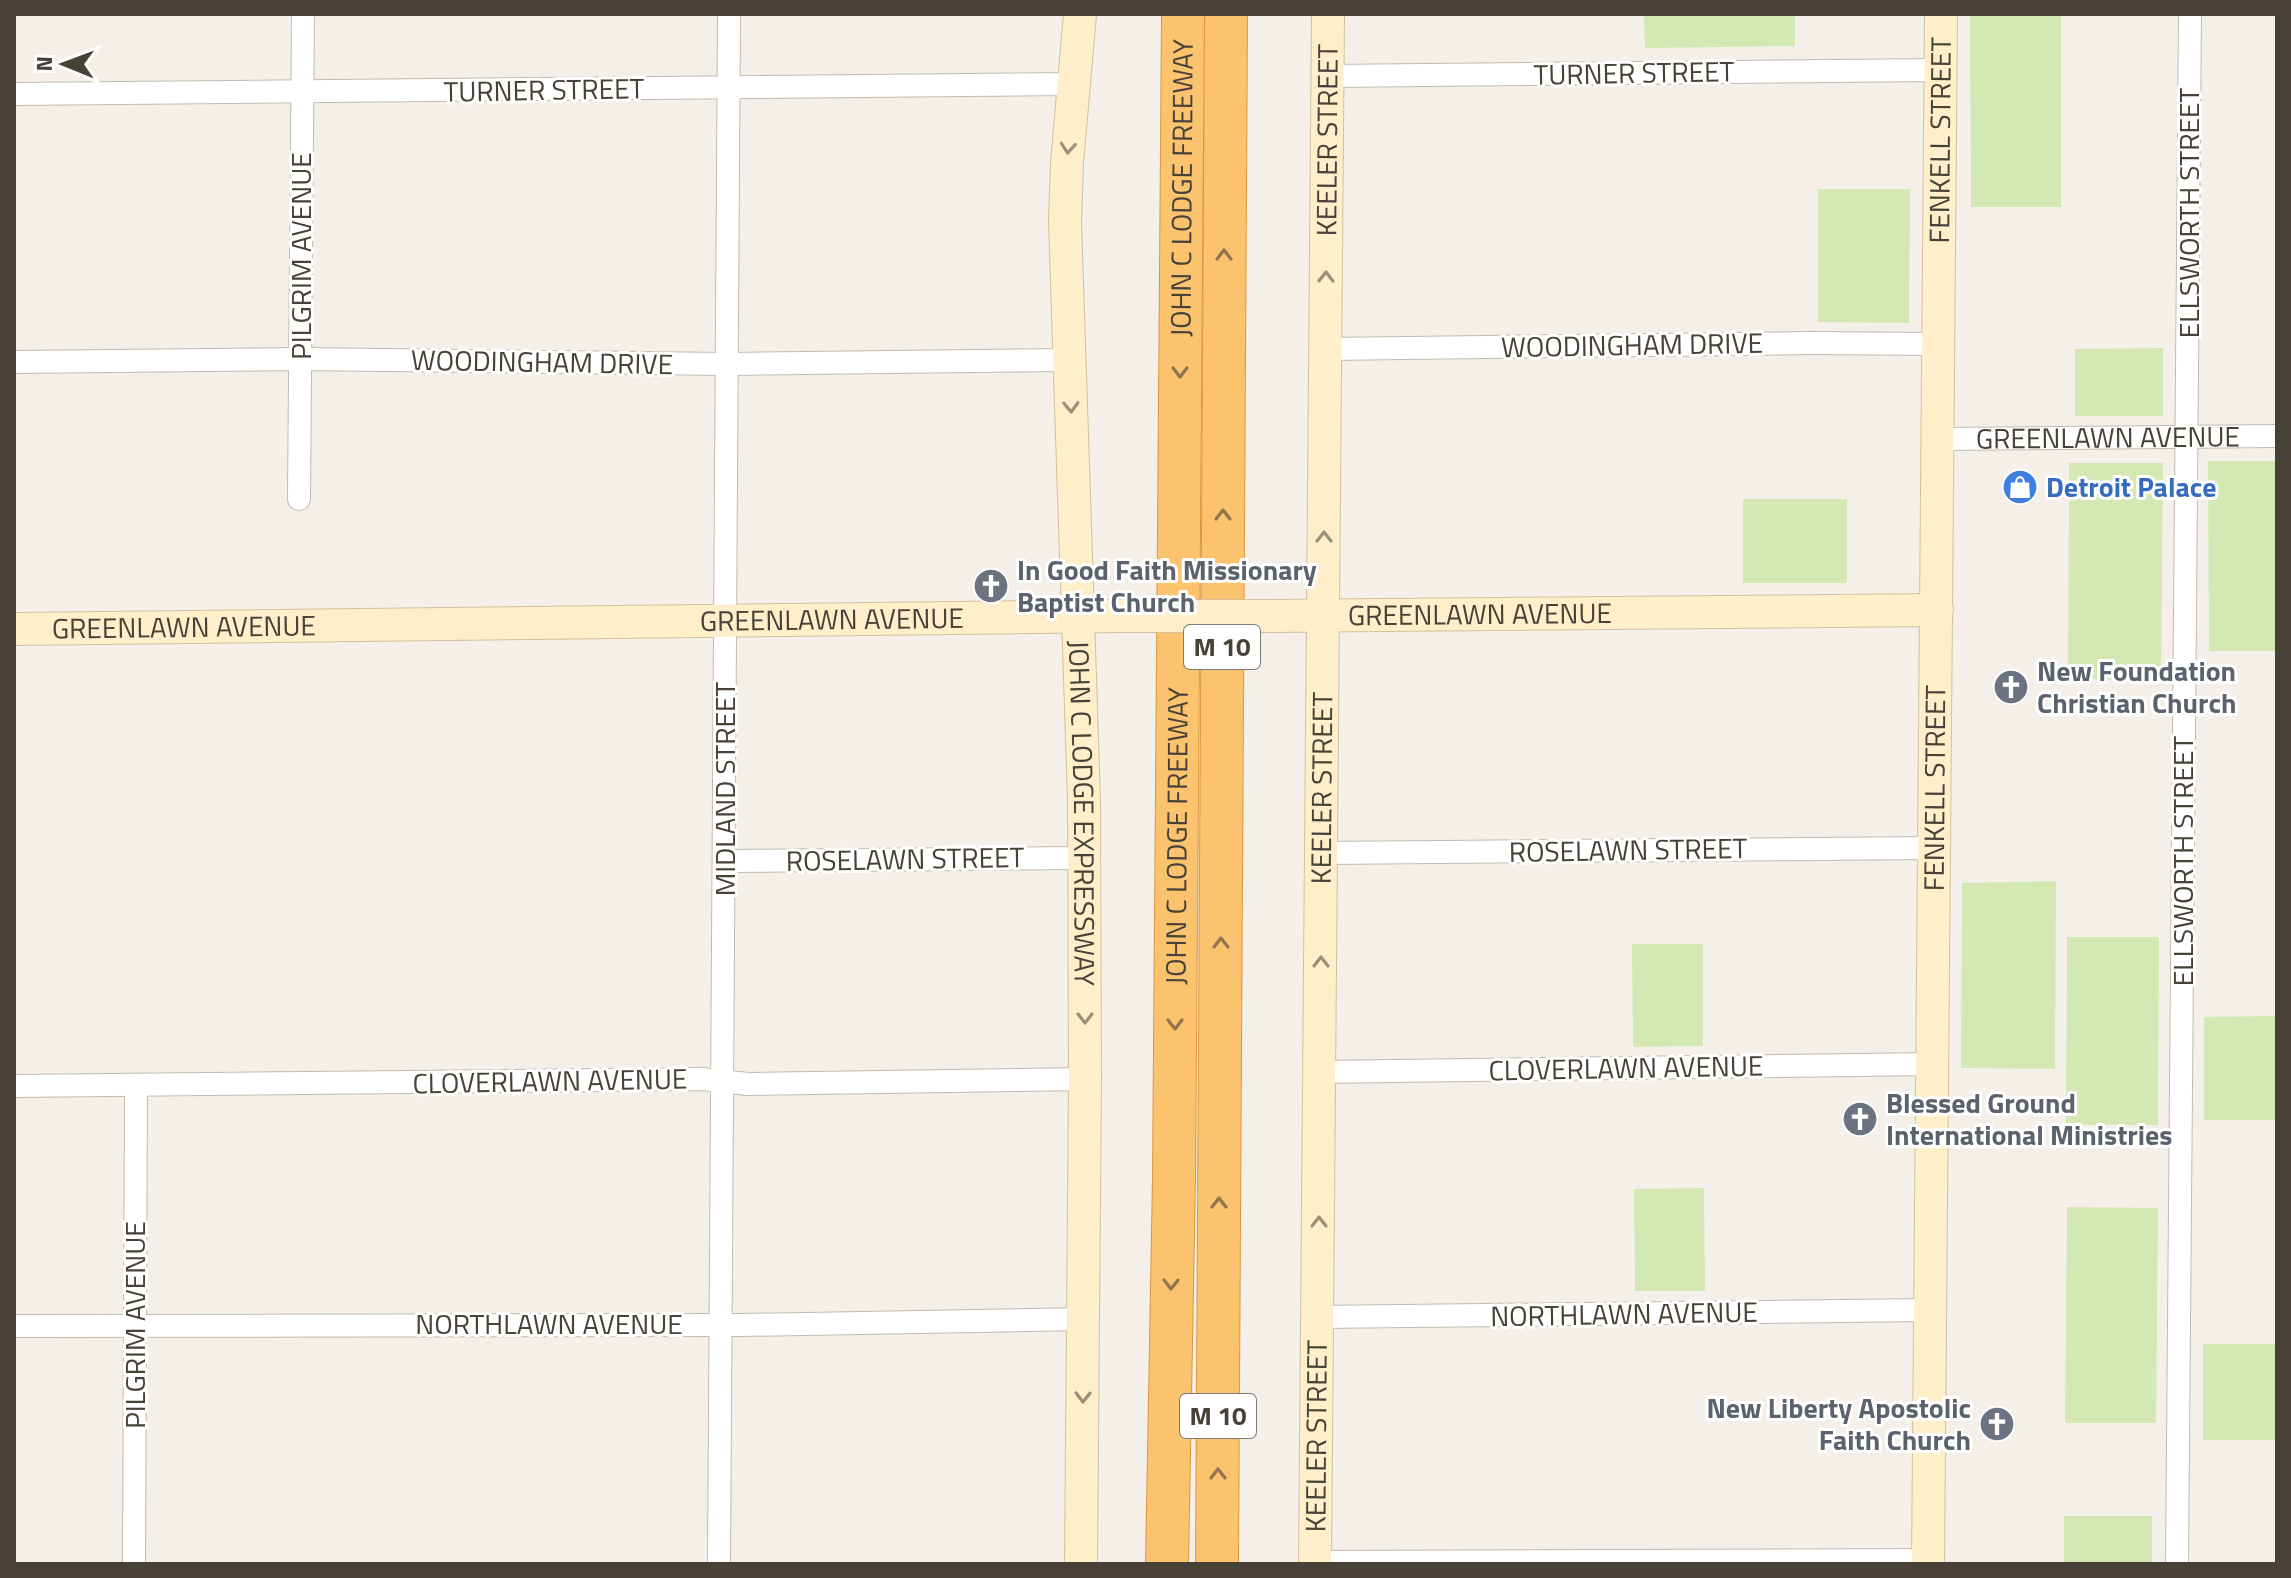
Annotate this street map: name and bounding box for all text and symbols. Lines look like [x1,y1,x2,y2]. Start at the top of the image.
north arrow [24,24,104,104]
street label: FENKELL STREET [1917,36,1962,243]
street label: JOHN C LODGE FREEWAY [1159,39,1204,337]
street label: KEELER STREET [1304,44,1349,236]
street label: TURNER STREET [1533,49,1735,96]
text: N [27,56,61,72]
street label: TURNER STREET [443,66,645,113]
street label: ELLSWORTH STREET [2167,88,2210,338]
one-way arrow [1060,141,1077,154]
street label: PILGRIM AVENUE [279,152,322,360]
one-way arrow [1215,248,1233,261]
one-way arrow [1317,270,1335,283]
street label: WOODINGHAM DRIVE [1501,321,1763,368]
street label: WOODINGHAM DRIVE [411,338,673,385]
one-way arrow [1172,366,1189,379]
one-way arrow [1063,401,1080,414]
street label: GREENLAWN AVENUE [1976,414,2240,460]
place label: Detroit Palace [2046,465,2216,508]
shop icon: Detroit Palace [2001,468,2039,506]
one-way arrow [1214,508,1232,521]
one-way arrow [1315,530,1333,543]
place label: In Good Faith Missionary Baptist Church [1017,548,1317,623]
church icon: In Good Faith Missionary Baptist Church [972,567,1010,605]
street label: GREENLAWN AVENUE [1348,591,1612,636]
street label: GREENLAWN AVENUE [700,596,964,642]
street label: GREENLAWN AVENUE [52,603,316,650]
road number: M 10 [1184,625,1260,669]
street label: JOHN C LODGE EXPRESSWAY [1058,640,1107,986]
place label: New Foundation Christian Church [2037,649,2236,724]
church icon: New Foundation Christian Church [1992,668,2030,706]
street label: MIDLAND STREET [703,681,746,896]
street label: FENKELL STREET [1912,684,1956,891]
street label: JOHN C LODGE FREEWAY [1153,687,1199,985]
street label: KEELER STREET [1299,692,1343,884]
street label: ELLSWORTH STREET [2161,736,2204,986]
street label: ROSELAWN STREET [1508,826,1748,873]
street label: ROSELAWN STREET [785,835,1025,882]
one-way arrow [1212,936,1229,949]
one-way arrow [1312,955,1330,968]
one-way arrow [1076,1012,1094,1025]
one-way arrow [1166,1018,1184,1031]
street label: CLOVERLAWN AVENUE [1488,1044,1764,1091]
street label: CLOVERLAWN AVENUE [412,1057,688,1104]
place label: Blessed Ground International Ministries [1886,1081,2173,1156]
church icon: Blessed Ground International Ministries [1841,1100,1879,1138]
one-way arrow [1210,1196,1228,1209]
one-way arrow [1310,1215,1328,1228]
street label: PILGRIM AVENUE [113,1221,156,1429]
one-way arrow [1163,1278,1180,1291]
street label: NORTHLAWN AVENUE [1490,1290,1758,1337]
street label: NORTHLAWN AVENUE [415,1302,683,1345]
street label: KEELER STREET [1293,1340,1338,1532]
place label: New Liberty Apostolic Faith Church [1706,1386,1971,1461]
one-way arrow [1074,1391,1092,1404]
road number: M 10 [1180,1394,1256,1438]
church icon: New Liberty Apostolic Faith Church [1978,1405,2016,1443]
one-way arrow [1209,1467,1227,1480]

